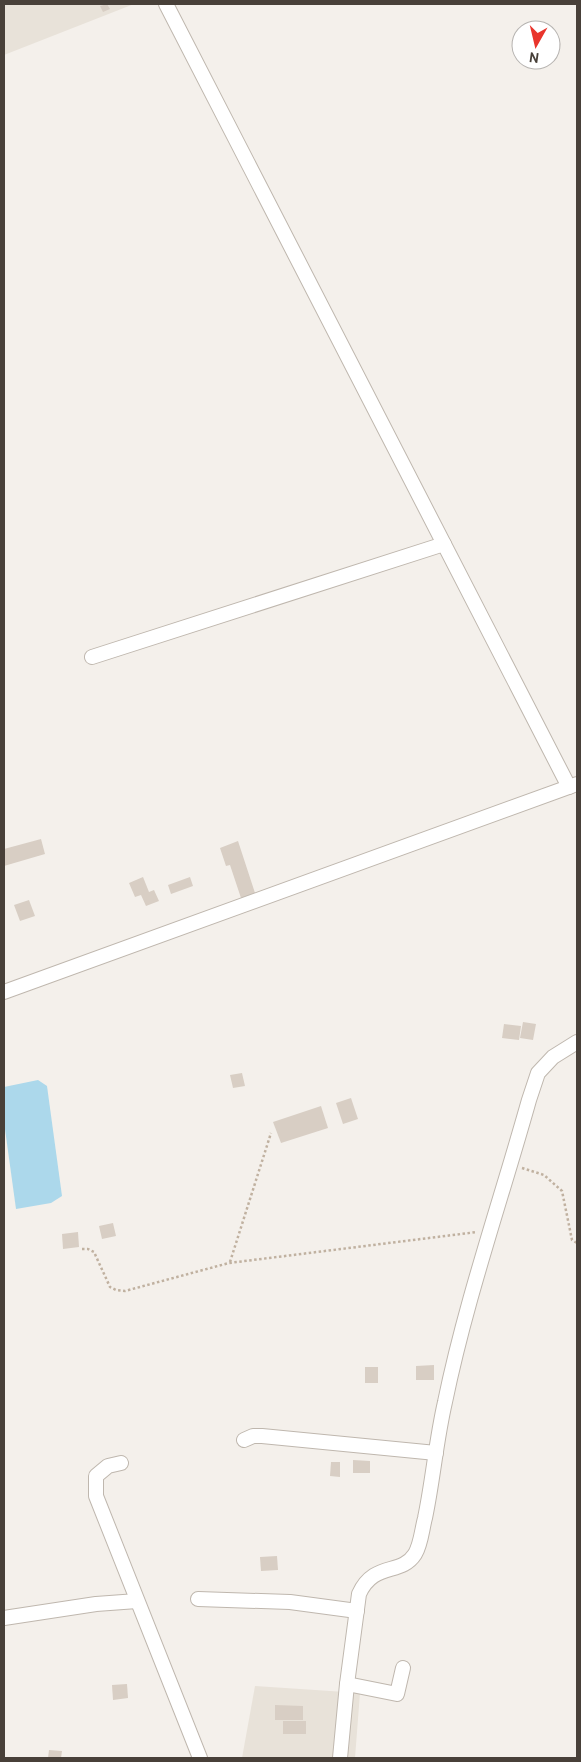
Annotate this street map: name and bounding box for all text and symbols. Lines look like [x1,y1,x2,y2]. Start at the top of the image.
north arrow [511,20,561,70]
text: N [528,47,541,66]

